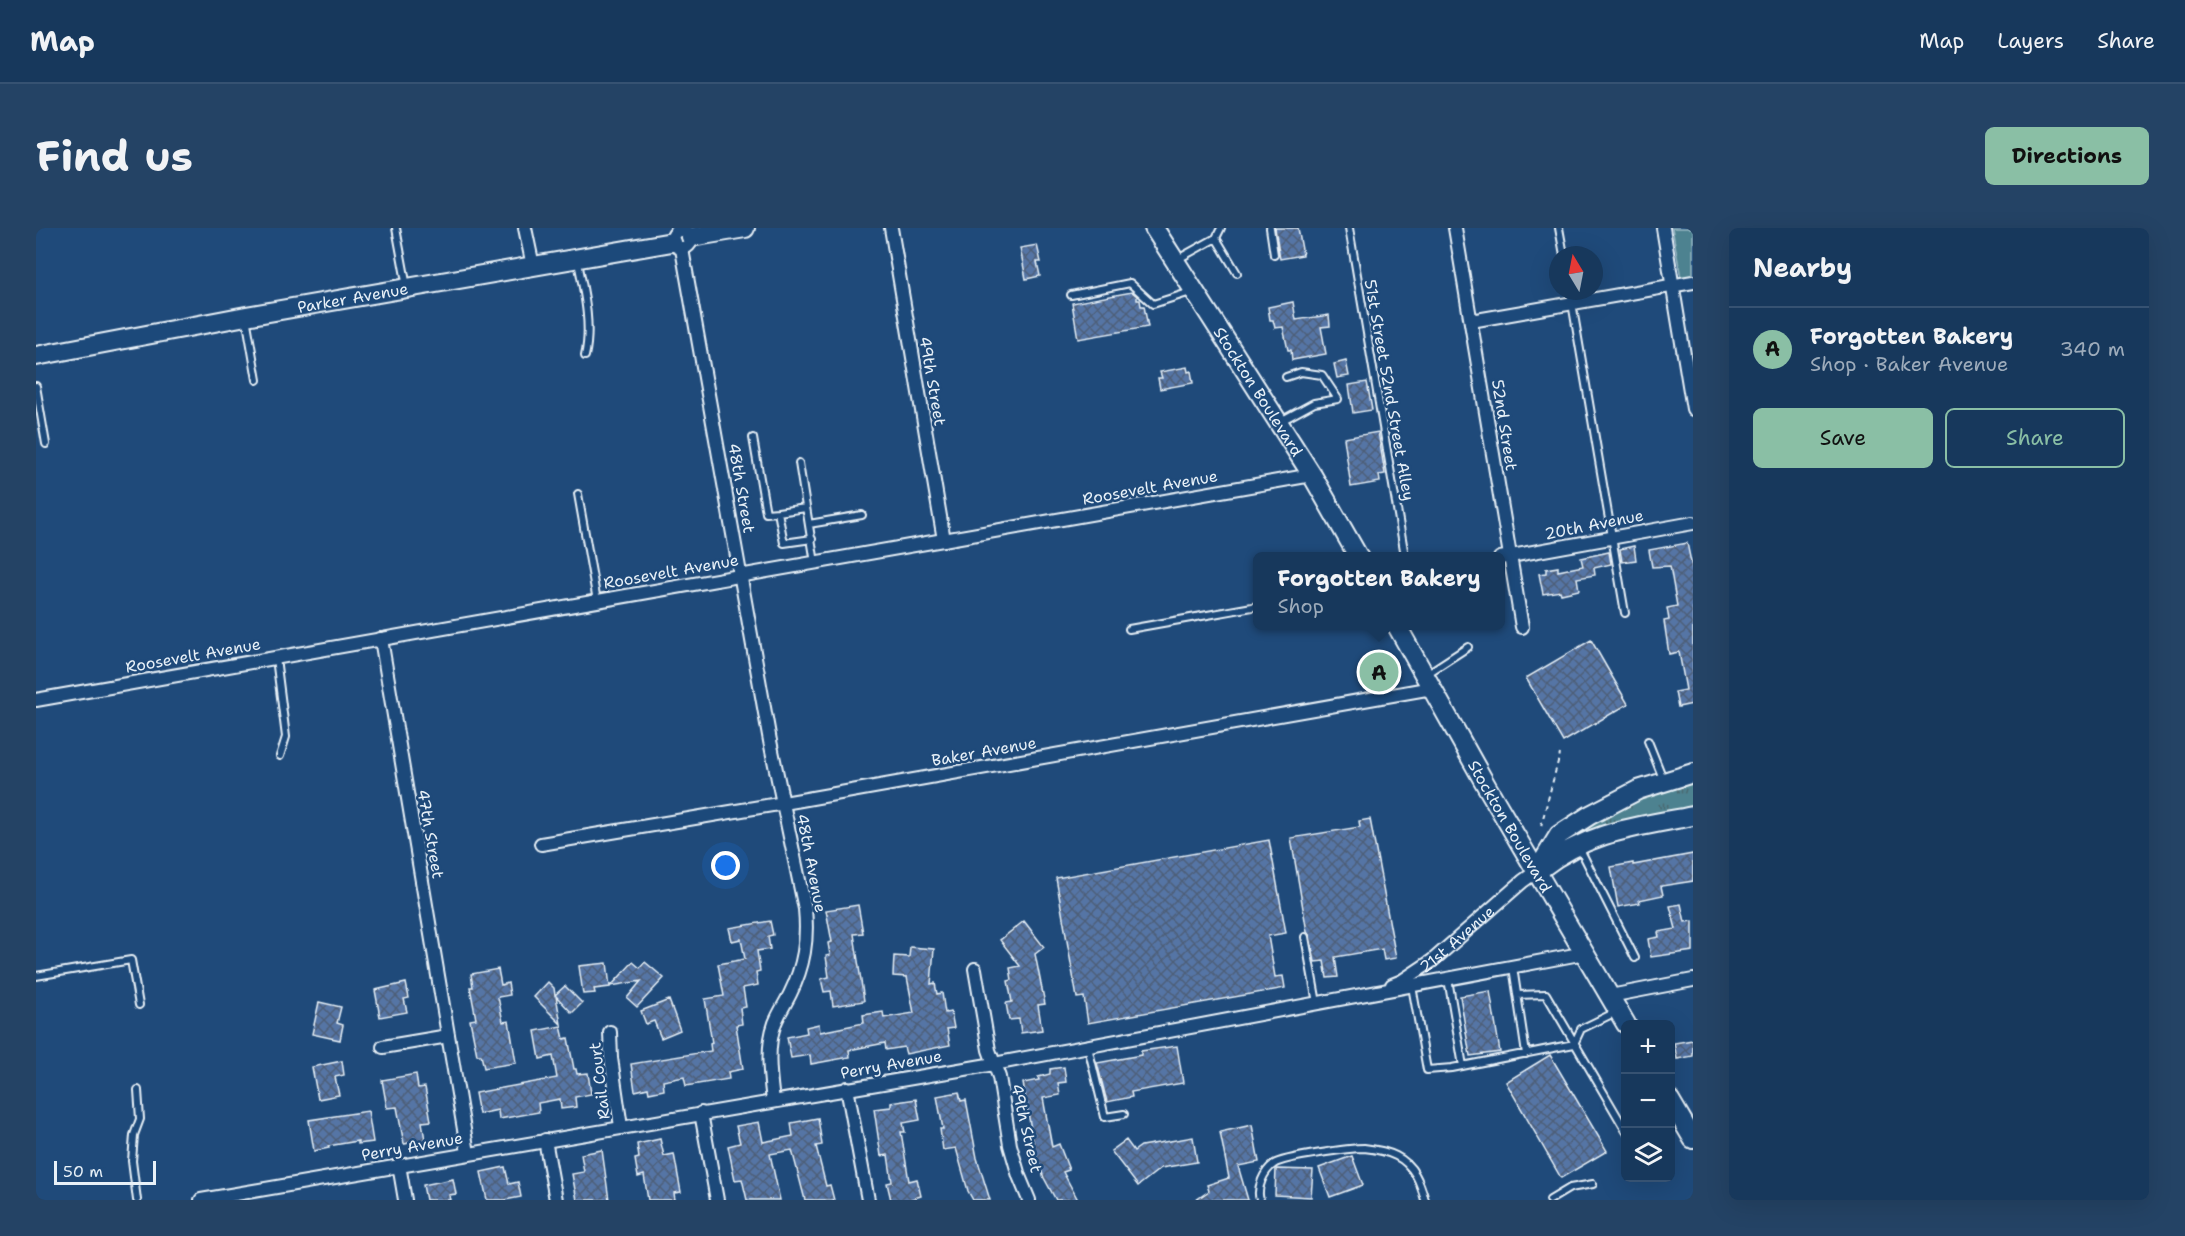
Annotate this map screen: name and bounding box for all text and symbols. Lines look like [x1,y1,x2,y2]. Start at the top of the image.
text: Map [30,22,95,60]
text: Map [1919,27,1964,55]
text: Layers [1997,27,2064,55]
text: Share [2097,27,2155,55]
button: Directions [1985,127,2149,185]
text: Find us [36,128,193,184]
north arrow [1549,246,1603,300]
text: Nearby [1753,250,1852,285]
street label: Parker Avenue [296,278,410,318]
street label: 51st Street 52nd Street Alley [1360,278,1419,502]
text: Forgotten Bakery [1810,322,2013,351]
street label: Stockton Boulevard [1209,323,1307,460]
street label: 49th Street [914,335,951,428]
text: A [1765,336,1780,362]
text: 340 m [2060,336,2125,362]
text: Shop · Baker Avenue [1810,351,2008,377]
street label: 52nd Street [1487,378,1522,472]
button: Save [1753,408,1933,468]
button: Share [1945,408,2125,468]
street label: 48th Street [723,441,760,535]
street label: Roosevelt Avenue [1081,465,1219,510]
street label: 20th Avenue [1543,505,1645,544]
street label: Roosevelt Avenue [602,549,740,594]
popup [1253,552,1505,630]
text: Forgotten Bakery [1277,564,1481,593]
text: Shop [1277,593,1324,619]
street label: Roosevelt Avenue [124,633,262,678]
pin: A [1360,650,1398,694]
street label: Baker Avenue [930,732,1038,771]
street label: Stockton Boulevard [1463,756,1557,897]
street label: 47th Street [412,788,449,880]
street label: 48th Avenue [792,812,831,914]
your location [711,851,740,880]
street label: 21st Avenue [1415,901,1499,978]
map controls [1621,1020,1675,1182]
button: + [1621,1020,1675,1074]
street label: Rail Court [584,1041,615,1121]
street label: Perry Avenue [839,1045,943,1084]
button: − [1621,1074,1675,1128]
street label: 49th Street [1006,1082,1047,1175]
street label: Perry Avenue [360,1127,464,1166]
button: layers [1621,1128,1675,1182]
scale bar [54,1158,156,1186]
text: 50 m [63,1161,103,1182]

